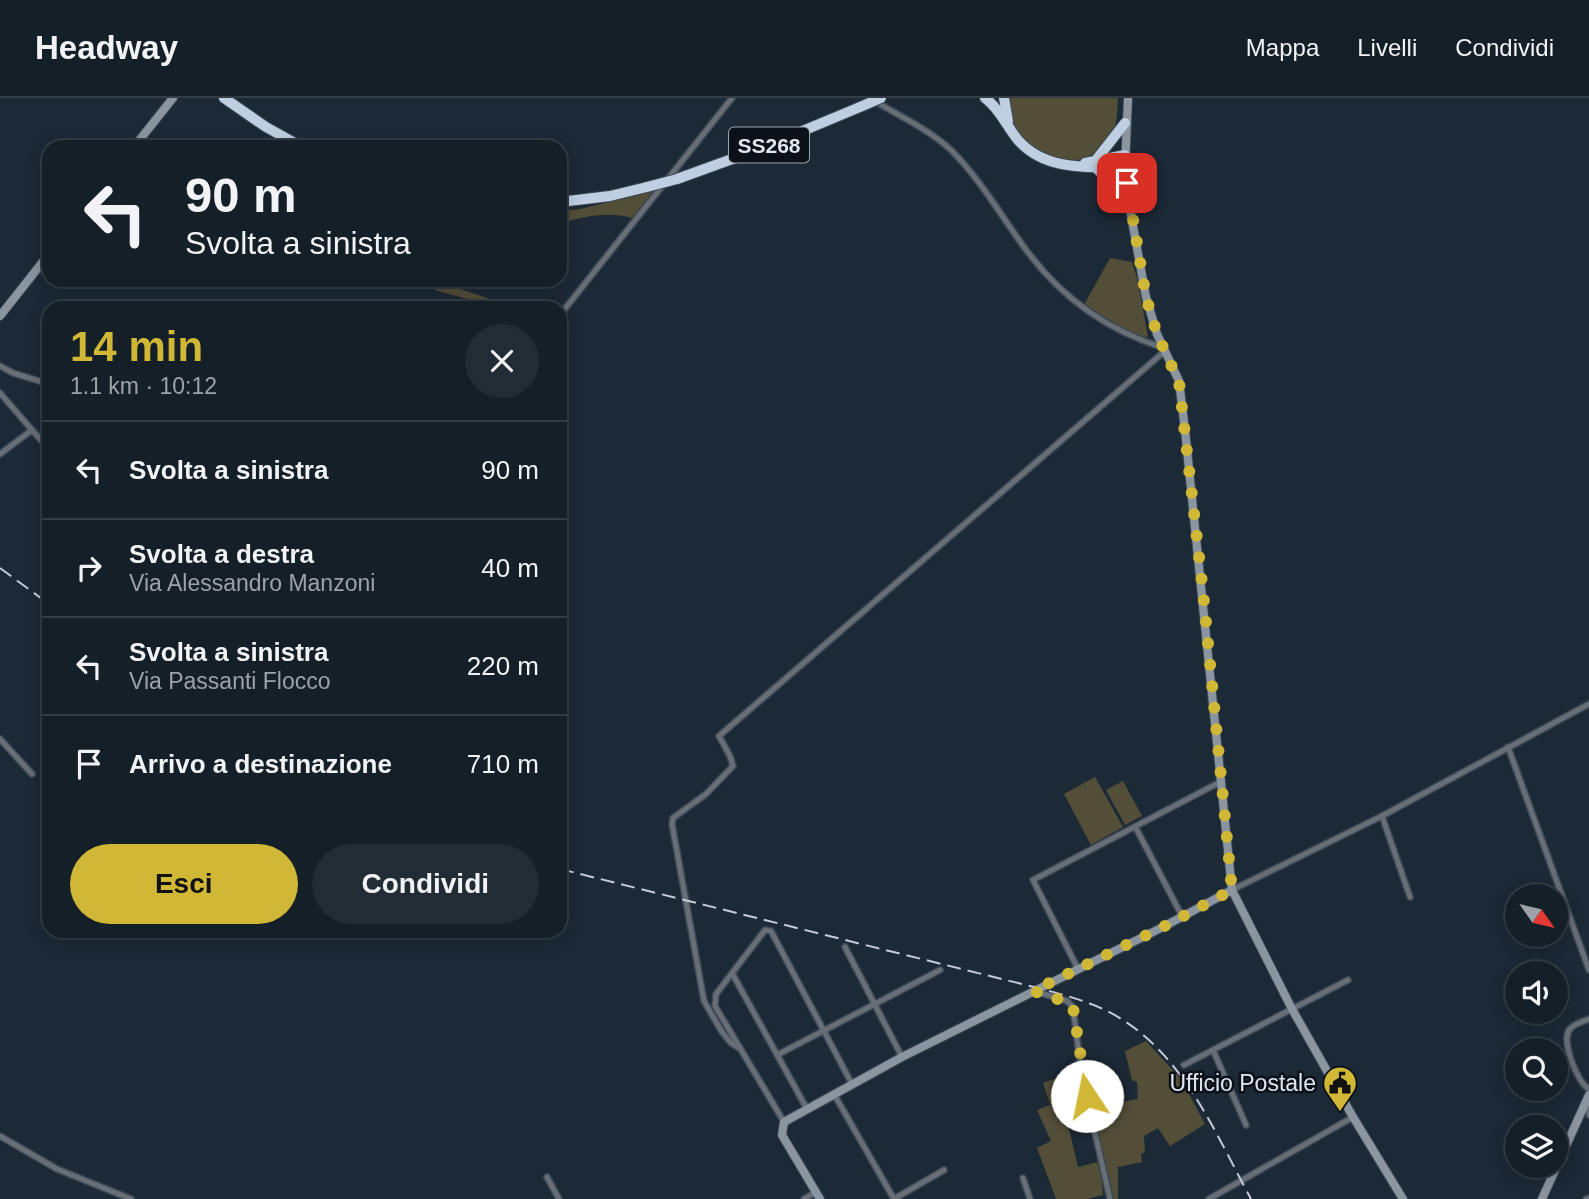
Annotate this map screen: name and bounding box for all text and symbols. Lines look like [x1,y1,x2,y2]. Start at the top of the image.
text: Headway [35,29,178,66]
text: Mappa [1246,34,1319,61]
text: Livelli [1357,34,1417,61]
text: Condividi [1455,34,1554,61]
road number: SS268 [729,128,809,162]
pin [1097,153,1157,213]
icon: arrive [1108,164,1146,202]
icon: left [70,168,161,259]
text: 90 m [185,168,297,222]
text: Svolta a sinistra [185,225,411,261]
text: 14 min [70,323,203,370]
button: close [465,324,539,398]
text: 1.1 km · 10:12 [70,373,217,399]
icon: left [70,451,108,489]
text: Svolta a sinistra [129,455,328,485]
text: 90 m [481,455,539,485]
text: Svolta a destra [129,539,314,569]
icon: right [70,549,108,587]
text: 40 m [481,553,539,583]
text: Via Alessandro Manzoni [129,570,375,596]
text: Svolta a sinistra [129,637,328,667]
icon: left [70,647,108,685]
text: 220 m [467,651,539,681]
text: Via Passanti Flocco [129,668,331,694]
icon: arrive [70,745,108,783]
text: Arrivo a destinazione [129,749,392,779]
text: 710 m [467,749,539,779]
button: Esci [70,844,298,924]
button: Condividi [312,844,539,924]
north arrow [1505,884,1568,947]
map controls [1505,884,1568,1178]
button: sound [1505,961,1568,1024]
button: search [1505,1038,1568,1101]
position arrow [1050,1059,1124,1133]
public building icon: Ufficio Postale [1321,1064,1359,1113]
place label: Ufficio Postale [1169,1070,1316,1096]
button: layers [1505,1115,1568,1178]

